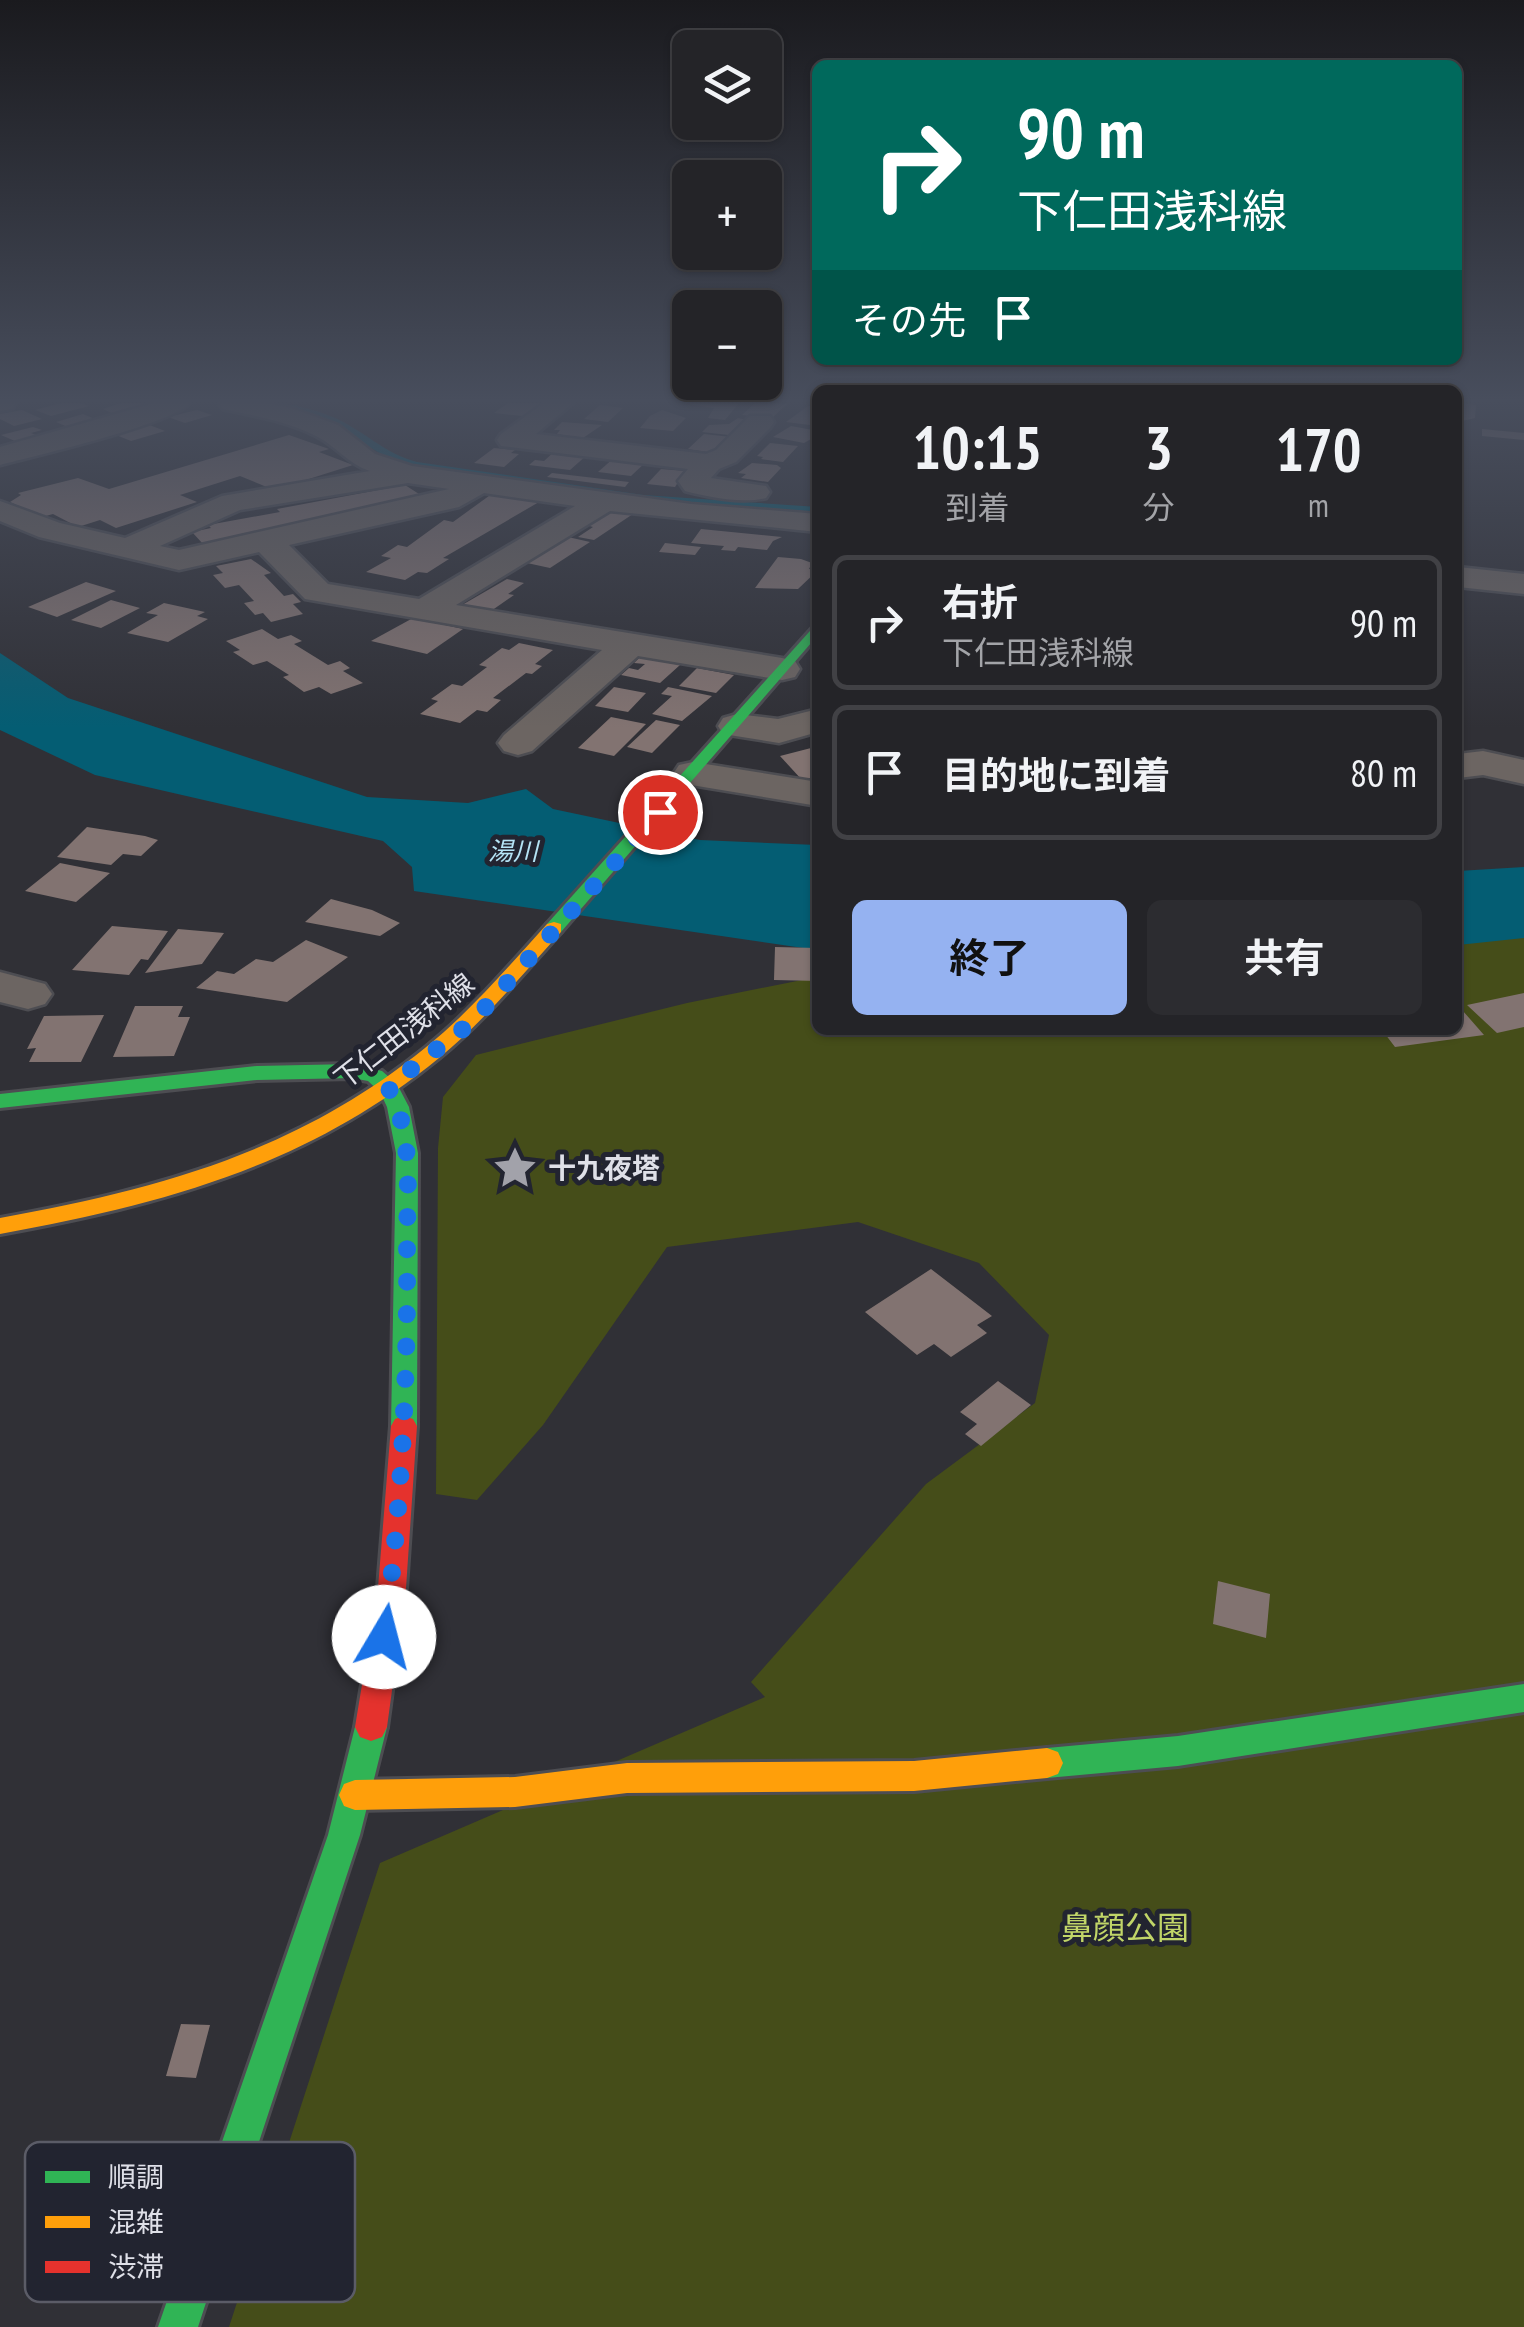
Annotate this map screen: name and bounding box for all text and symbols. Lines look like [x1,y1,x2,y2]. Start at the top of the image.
map controls [672,30,782,400]
button: layers [672,30,782,140]
text: 90 m [1017,87,1145,177]
icon: right [852,100,982,230]
button: + [672,160,782,270]
text: 下仁田浅科線 [1017,181,1287,239]
button: − [672,290,782,400]
icon: arrive [986,290,1041,345]
text: その先 [852,295,966,344]
text: 10:15 [913,408,1042,486]
text: 3 [1145,408,1173,486]
text: 170 [1275,410,1361,488]
text: m [1308,484,1329,526]
text: 到着 [945,486,1009,528]
text: 分 [1143,486,1175,528]
text: 右折 [942,577,1018,626]
icon: right [857,595,912,650]
text: 90 m [1350,598,1417,647]
text: 下仁田浅科線 [942,631,1134,673]
icon: arrive [857,745,912,800]
text: 80 m [1350,748,1417,797]
text: 目的地に到着 [942,750,1170,799]
pin [618,770,703,855]
icon: arrive [633,785,688,840]
water label: 湯川 [488,835,541,867]
button: 終了 [852,900,1127,1015]
button: 共有 [1147,900,1422,1015]
street label: 下仁田浅科線 [326,964,481,1097]
place icon: 十九夜塔 [491,1144,539,1192]
place label: 十九夜塔 [548,1149,660,1186]
position arrow [332,1585,436,1689]
park label: 鼻顔公園 [1061,1906,1189,1948]
legend [25,2142,355,2302]
text: 順調 [108,2158,164,2195]
text: 混雑 [108,2203,164,2240]
text: 渋滞 [108,2248,164,2285]

